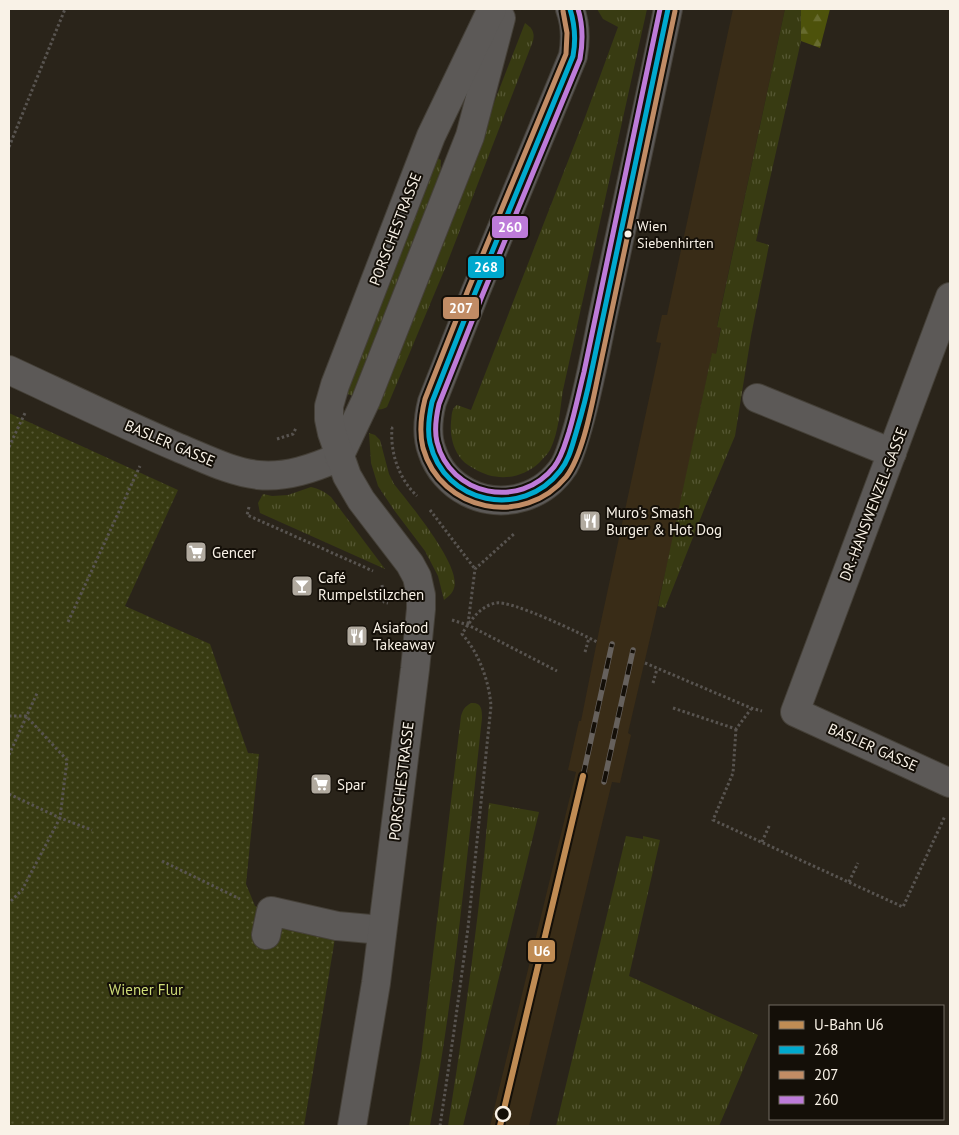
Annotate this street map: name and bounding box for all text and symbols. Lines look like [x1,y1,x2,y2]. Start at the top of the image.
street label: PORSCHESTRASSE [365,170,425,288]
line badge: 260 [491,215,529,239]
place label: Wien Siebenhirten [637,217,714,252]
text: 260 [498,218,522,236]
marker: Wien Siebenhirten [623,229,633,239]
line badge: 268 [467,255,505,279]
text: 268 [474,258,498,276]
line badge: 207 [442,296,480,320]
text: 207 [449,299,473,317]
street label: BASLER GASSE [122,415,218,471]
street label: DR.-HANSWENZEL-GASSE [835,424,911,584]
place label: Muro's Smash Burger & Hot Dog [606,503,722,539]
restaurant icon: Muro's Smash Burger & Hot Dog [578,509,602,533]
supermarket icon: Gencer [184,540,208,564]
place label: Gencer [212,543,256,562]
place label: Café Rumpelstilzchen [318,568,424,604]
bar icon: Café Rumpelstilzchen [290,574,314,598]
place label: Asiafood Takeaway [373,618,435,654]
restaurant icon: Asiafood Takeaway [345,624,369,648]
street label: BASLER GASSE [825,719,921,775]
street label: PORSCHESTRASSE [384,721,418,841]
supermarket icon: Spar [309,772,333,796]
place label: Spar [337,775,366,794]
line badge: U6 [527,939,556,963]
text: U6 [534,942,550,960]
park label: Wiener Flur [109,980,183,999]
legend [769,1005,944,1120]
text: U-Bahn U6 [814,1015,884,1034]
text: 268 [814,1040,839,1059]
text: 207 [814,1065,839,1084]
text: 260 [814,1090,839,1109]
unlabelled marker [495,1106,511,1122]

